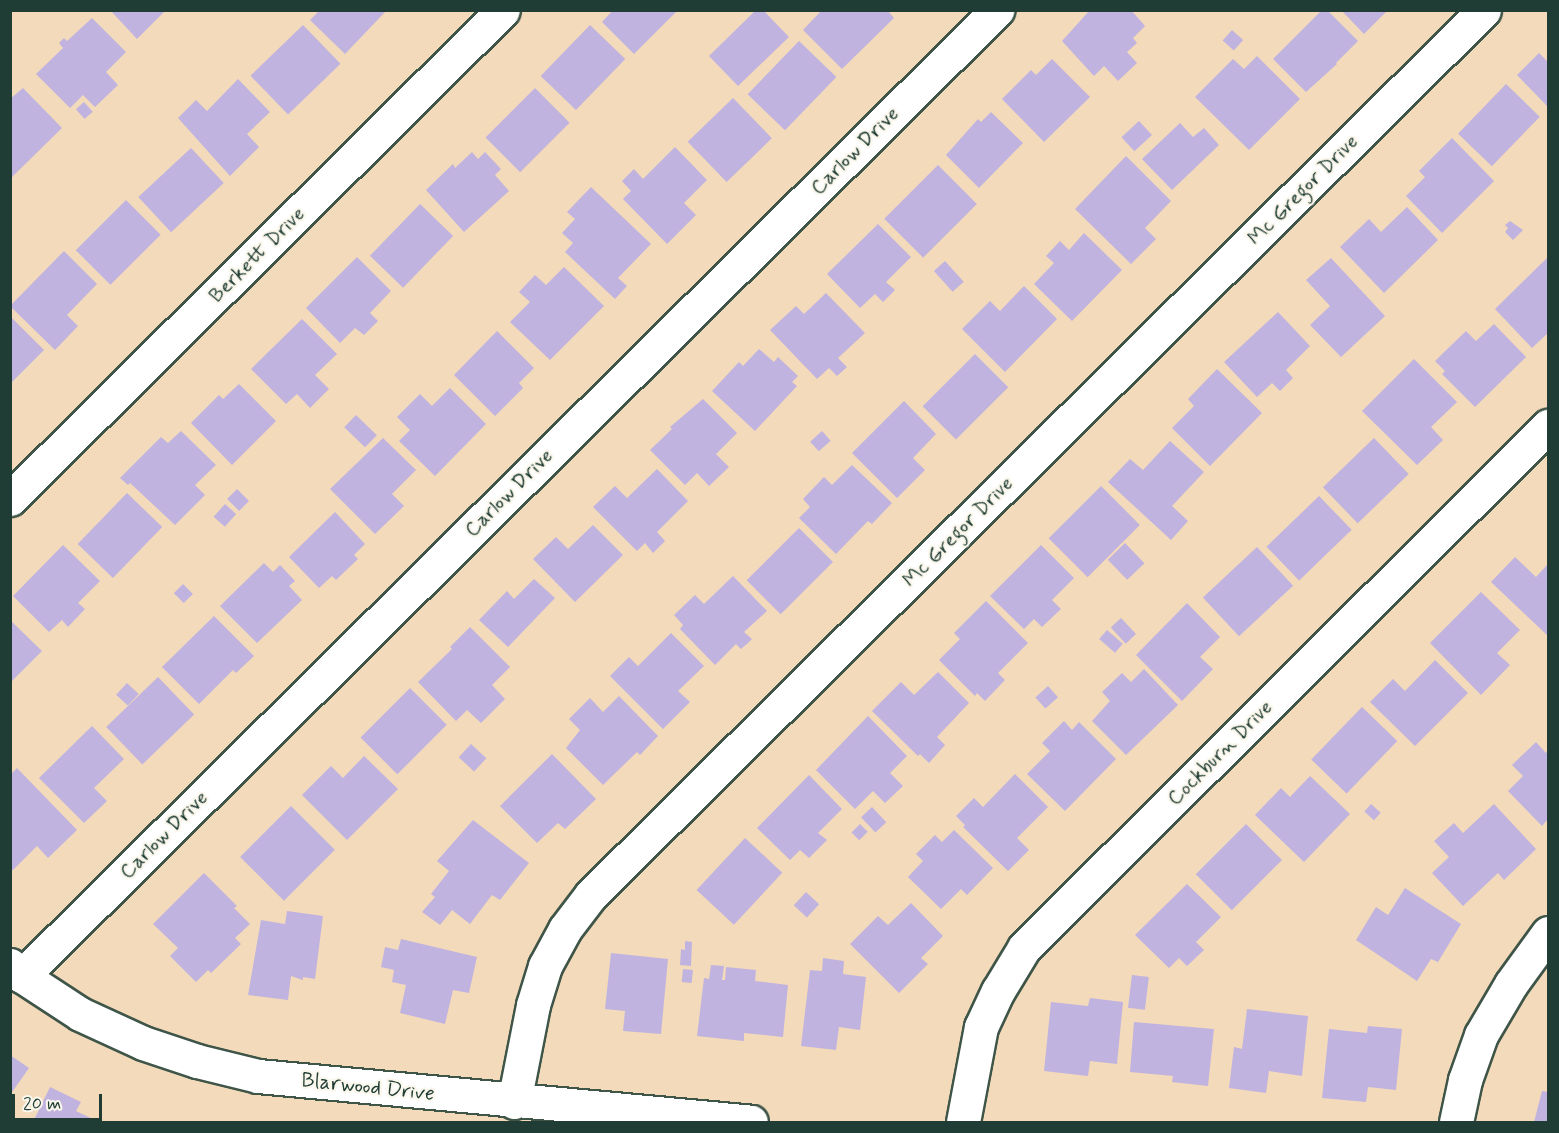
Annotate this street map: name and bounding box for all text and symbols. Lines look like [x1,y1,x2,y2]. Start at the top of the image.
street label: Carlow Drive [806,102,904,200]
street label: Mc Gregor Drive [1243,130,1363,250]
street label: Berkett Drive [204,202,310,308]
street label: Carlow Drive [460,444,558,542]
street label: Mc Gregor Drive [898,472,1018,592]
street label: Cockburn Drive [1162,695,1278,811]
street label: Carlow Drive [115,786,213,884]
street label: Blarwood Drive [301,1068,435,1106]
scale bar [15,1082,105,1120]
text: 20 m [23,1092,61,1116]

